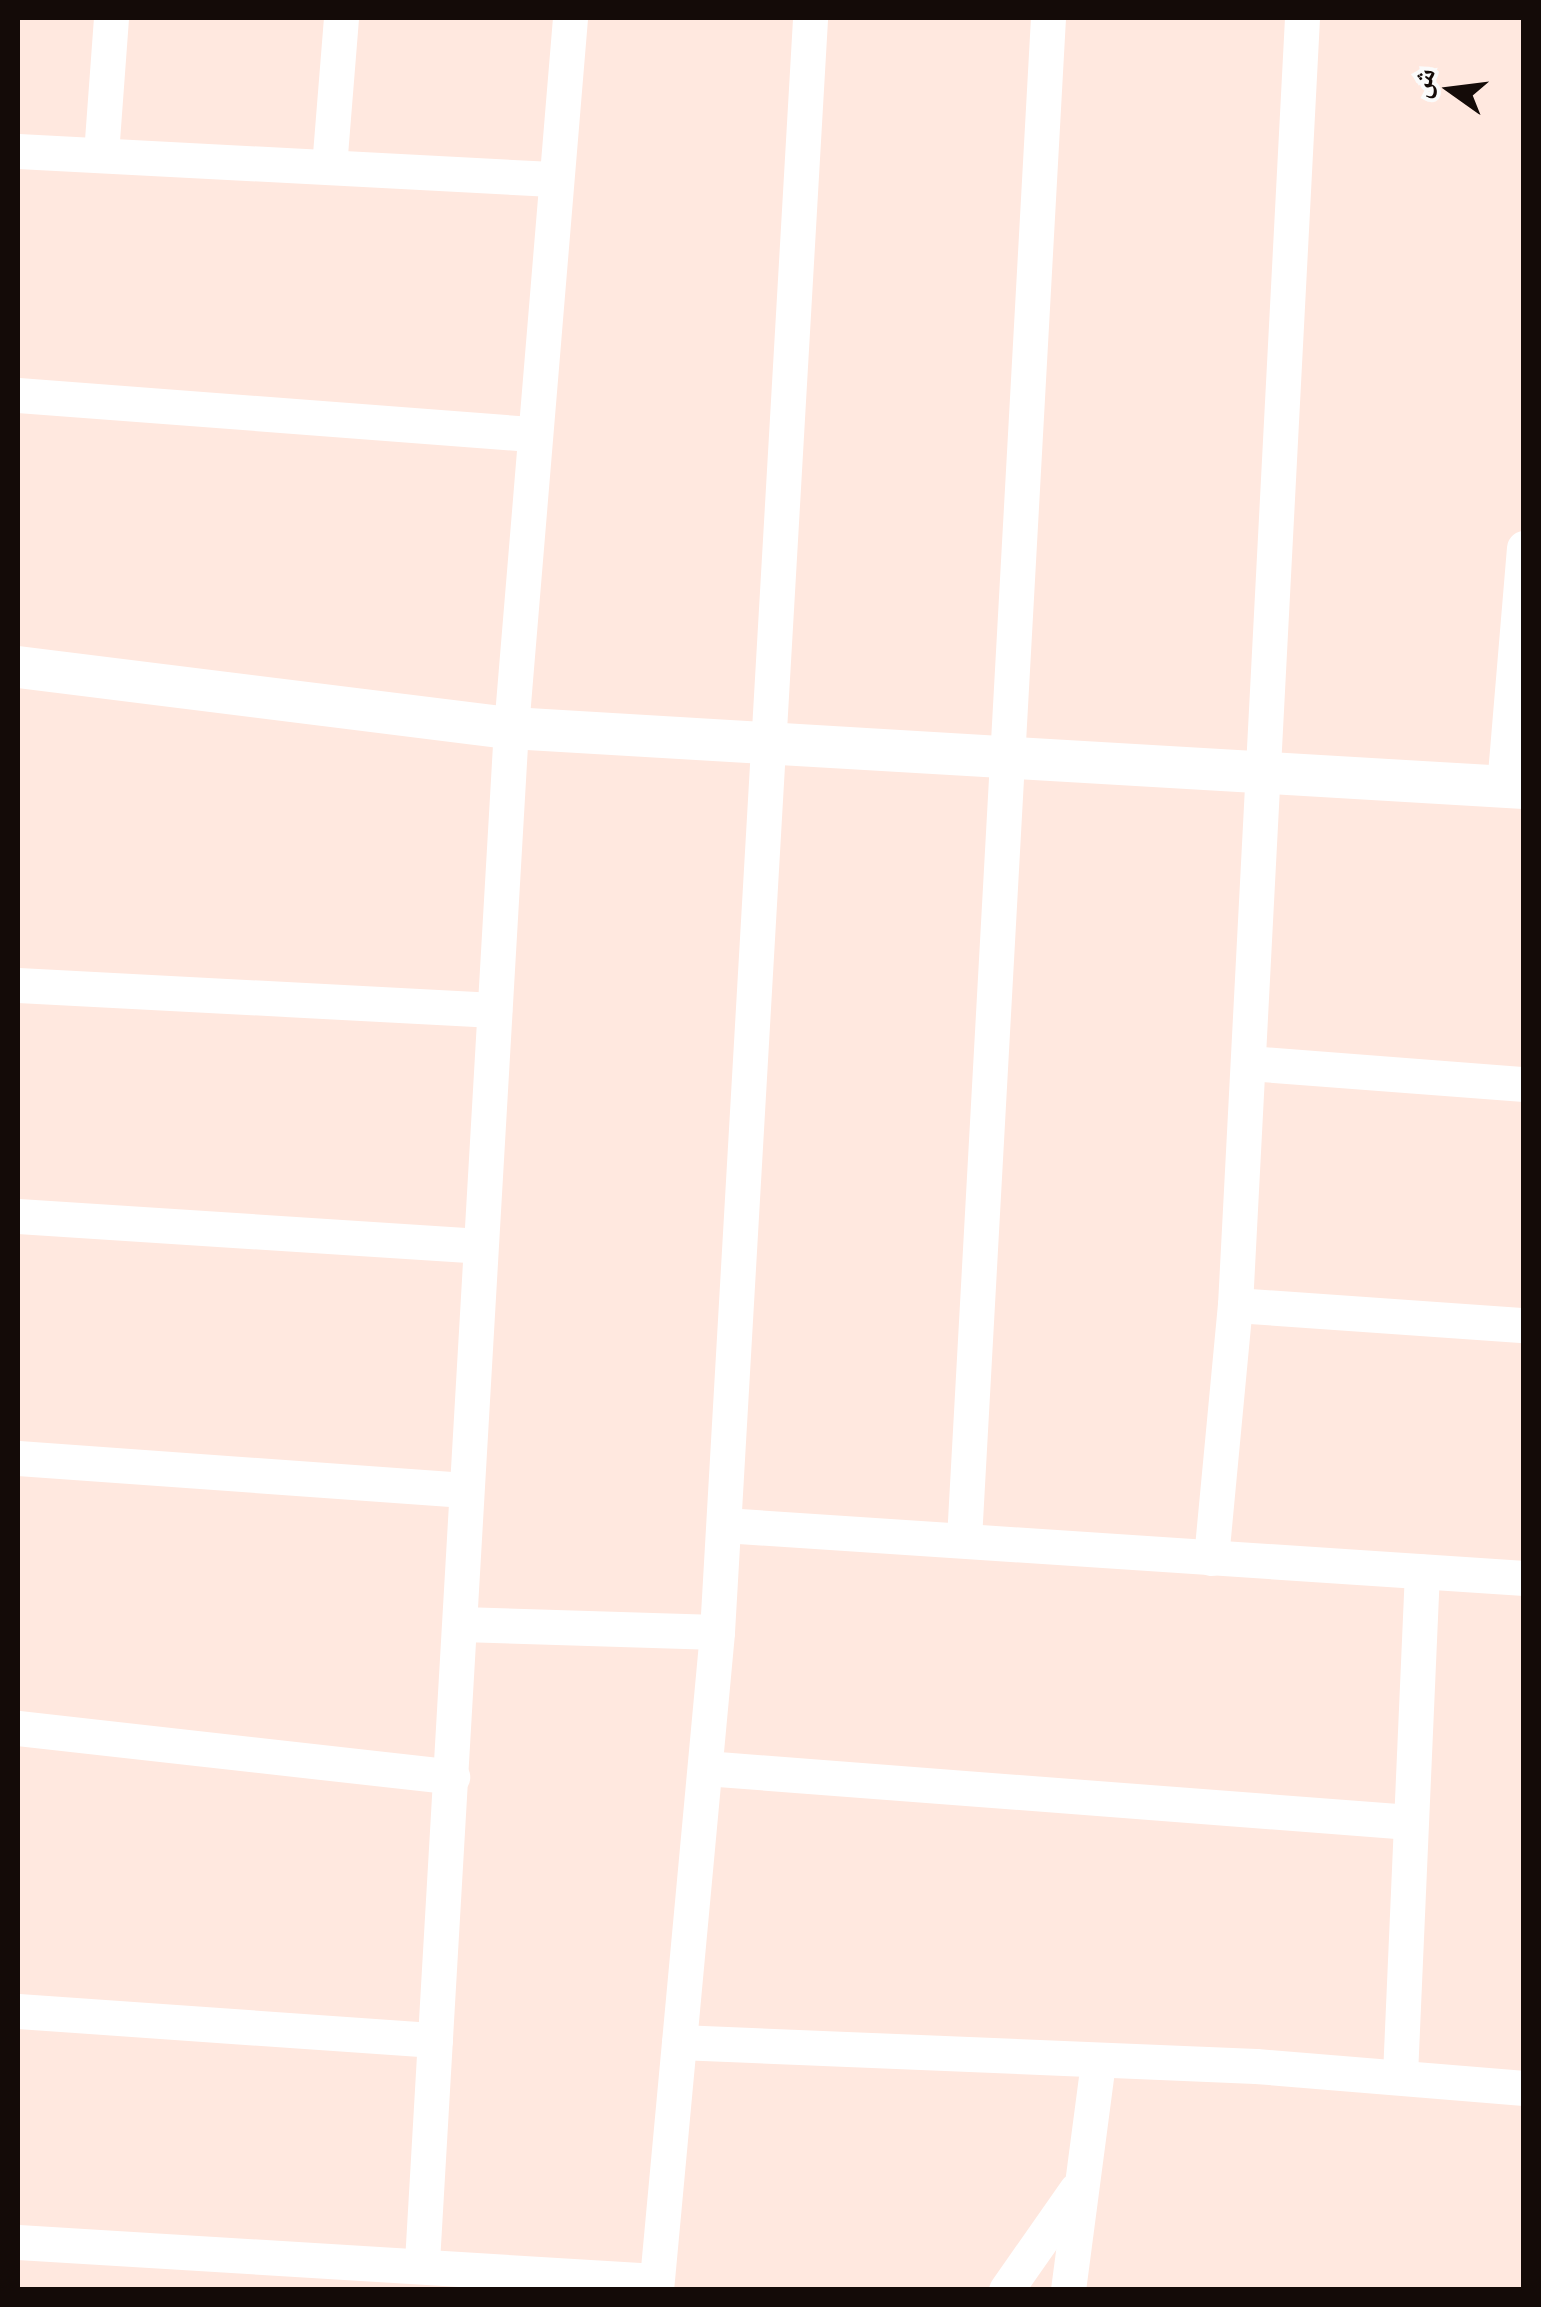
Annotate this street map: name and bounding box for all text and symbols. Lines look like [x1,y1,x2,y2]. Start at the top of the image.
north arrow [1401,40,1501,140]
text: ش [1400,64,1443,102]

